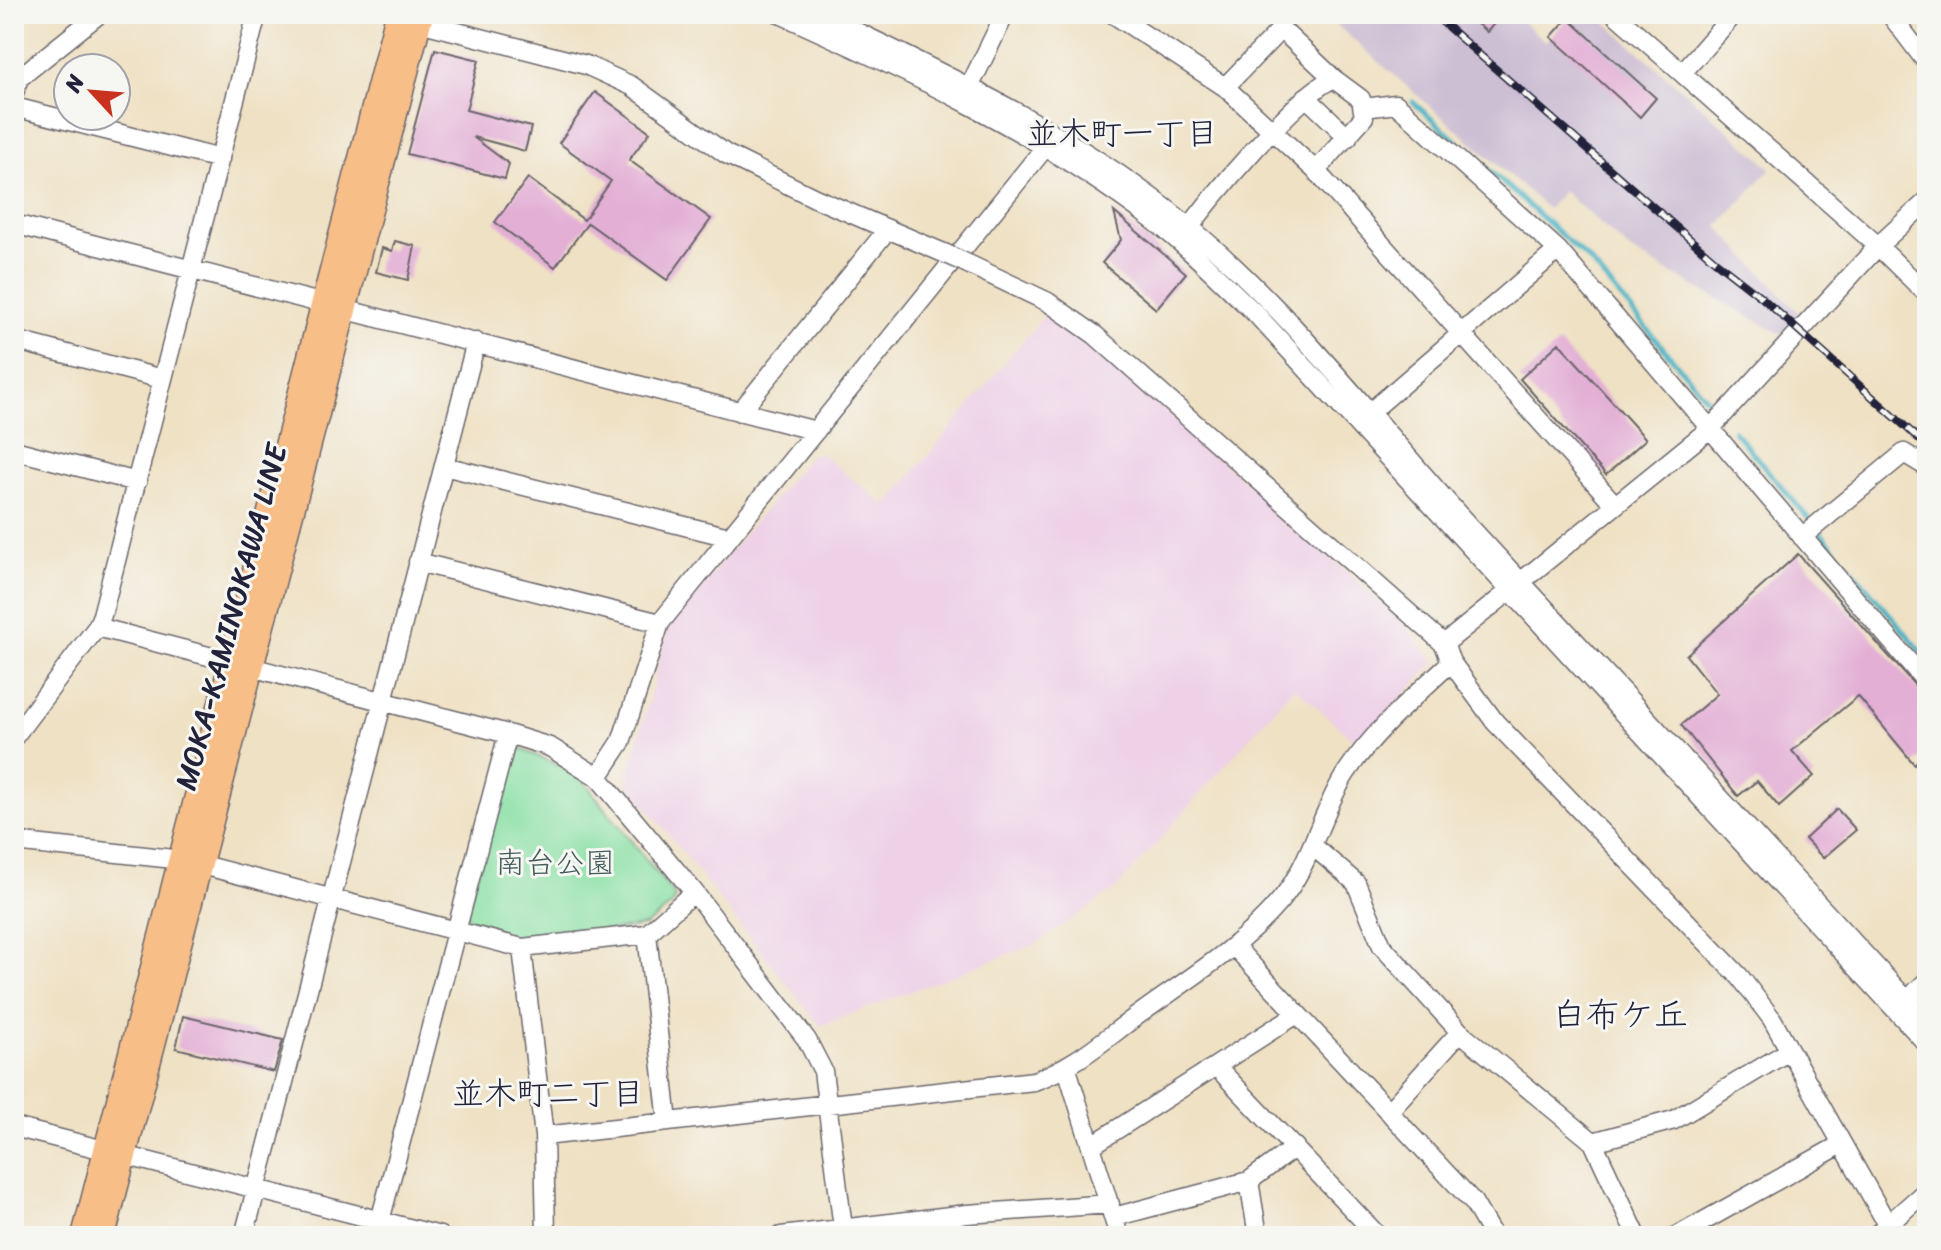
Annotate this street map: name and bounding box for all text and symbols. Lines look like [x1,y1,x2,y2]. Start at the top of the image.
north arrow [52,52,132,132]
text: N [53,67,96,100]
district label: 並木町一丁目 [1026,105,1218,162]
street label: MOKA-KAMINOKAWA LINE [159,435,304,796]
park label: 南台公園 [495,836,615,890]
district label: 白布ケ丘 [1552,985,1688,1045]
district label: 並木町二丁目 [452,1065,644,1122]

